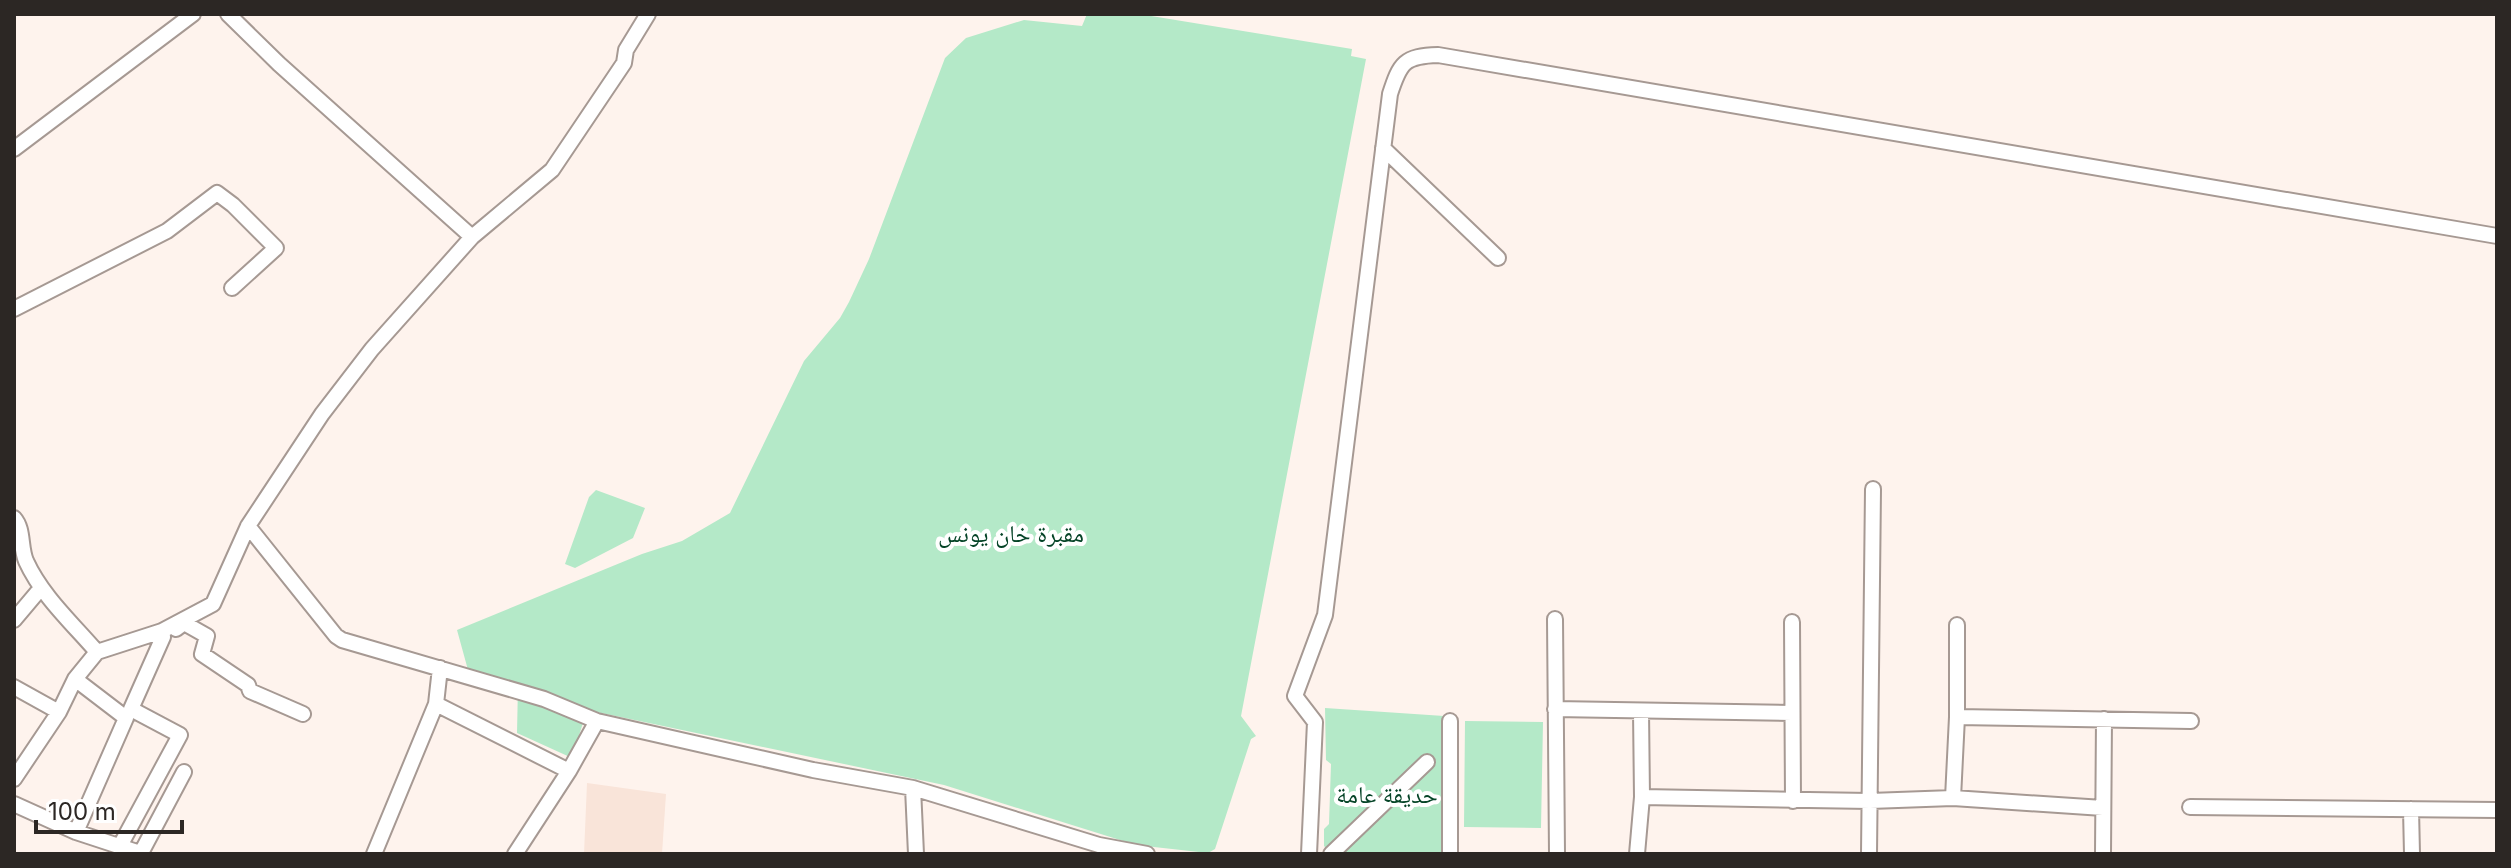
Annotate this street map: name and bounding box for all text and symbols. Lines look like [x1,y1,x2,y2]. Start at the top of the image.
park label: مقبرة خان يونس [938,519,1084,548]
park label: حديقة عامة [1336,780,1438,809]
scale bar [36,784,182,834]
text: 100 m [48,797,116,826]

